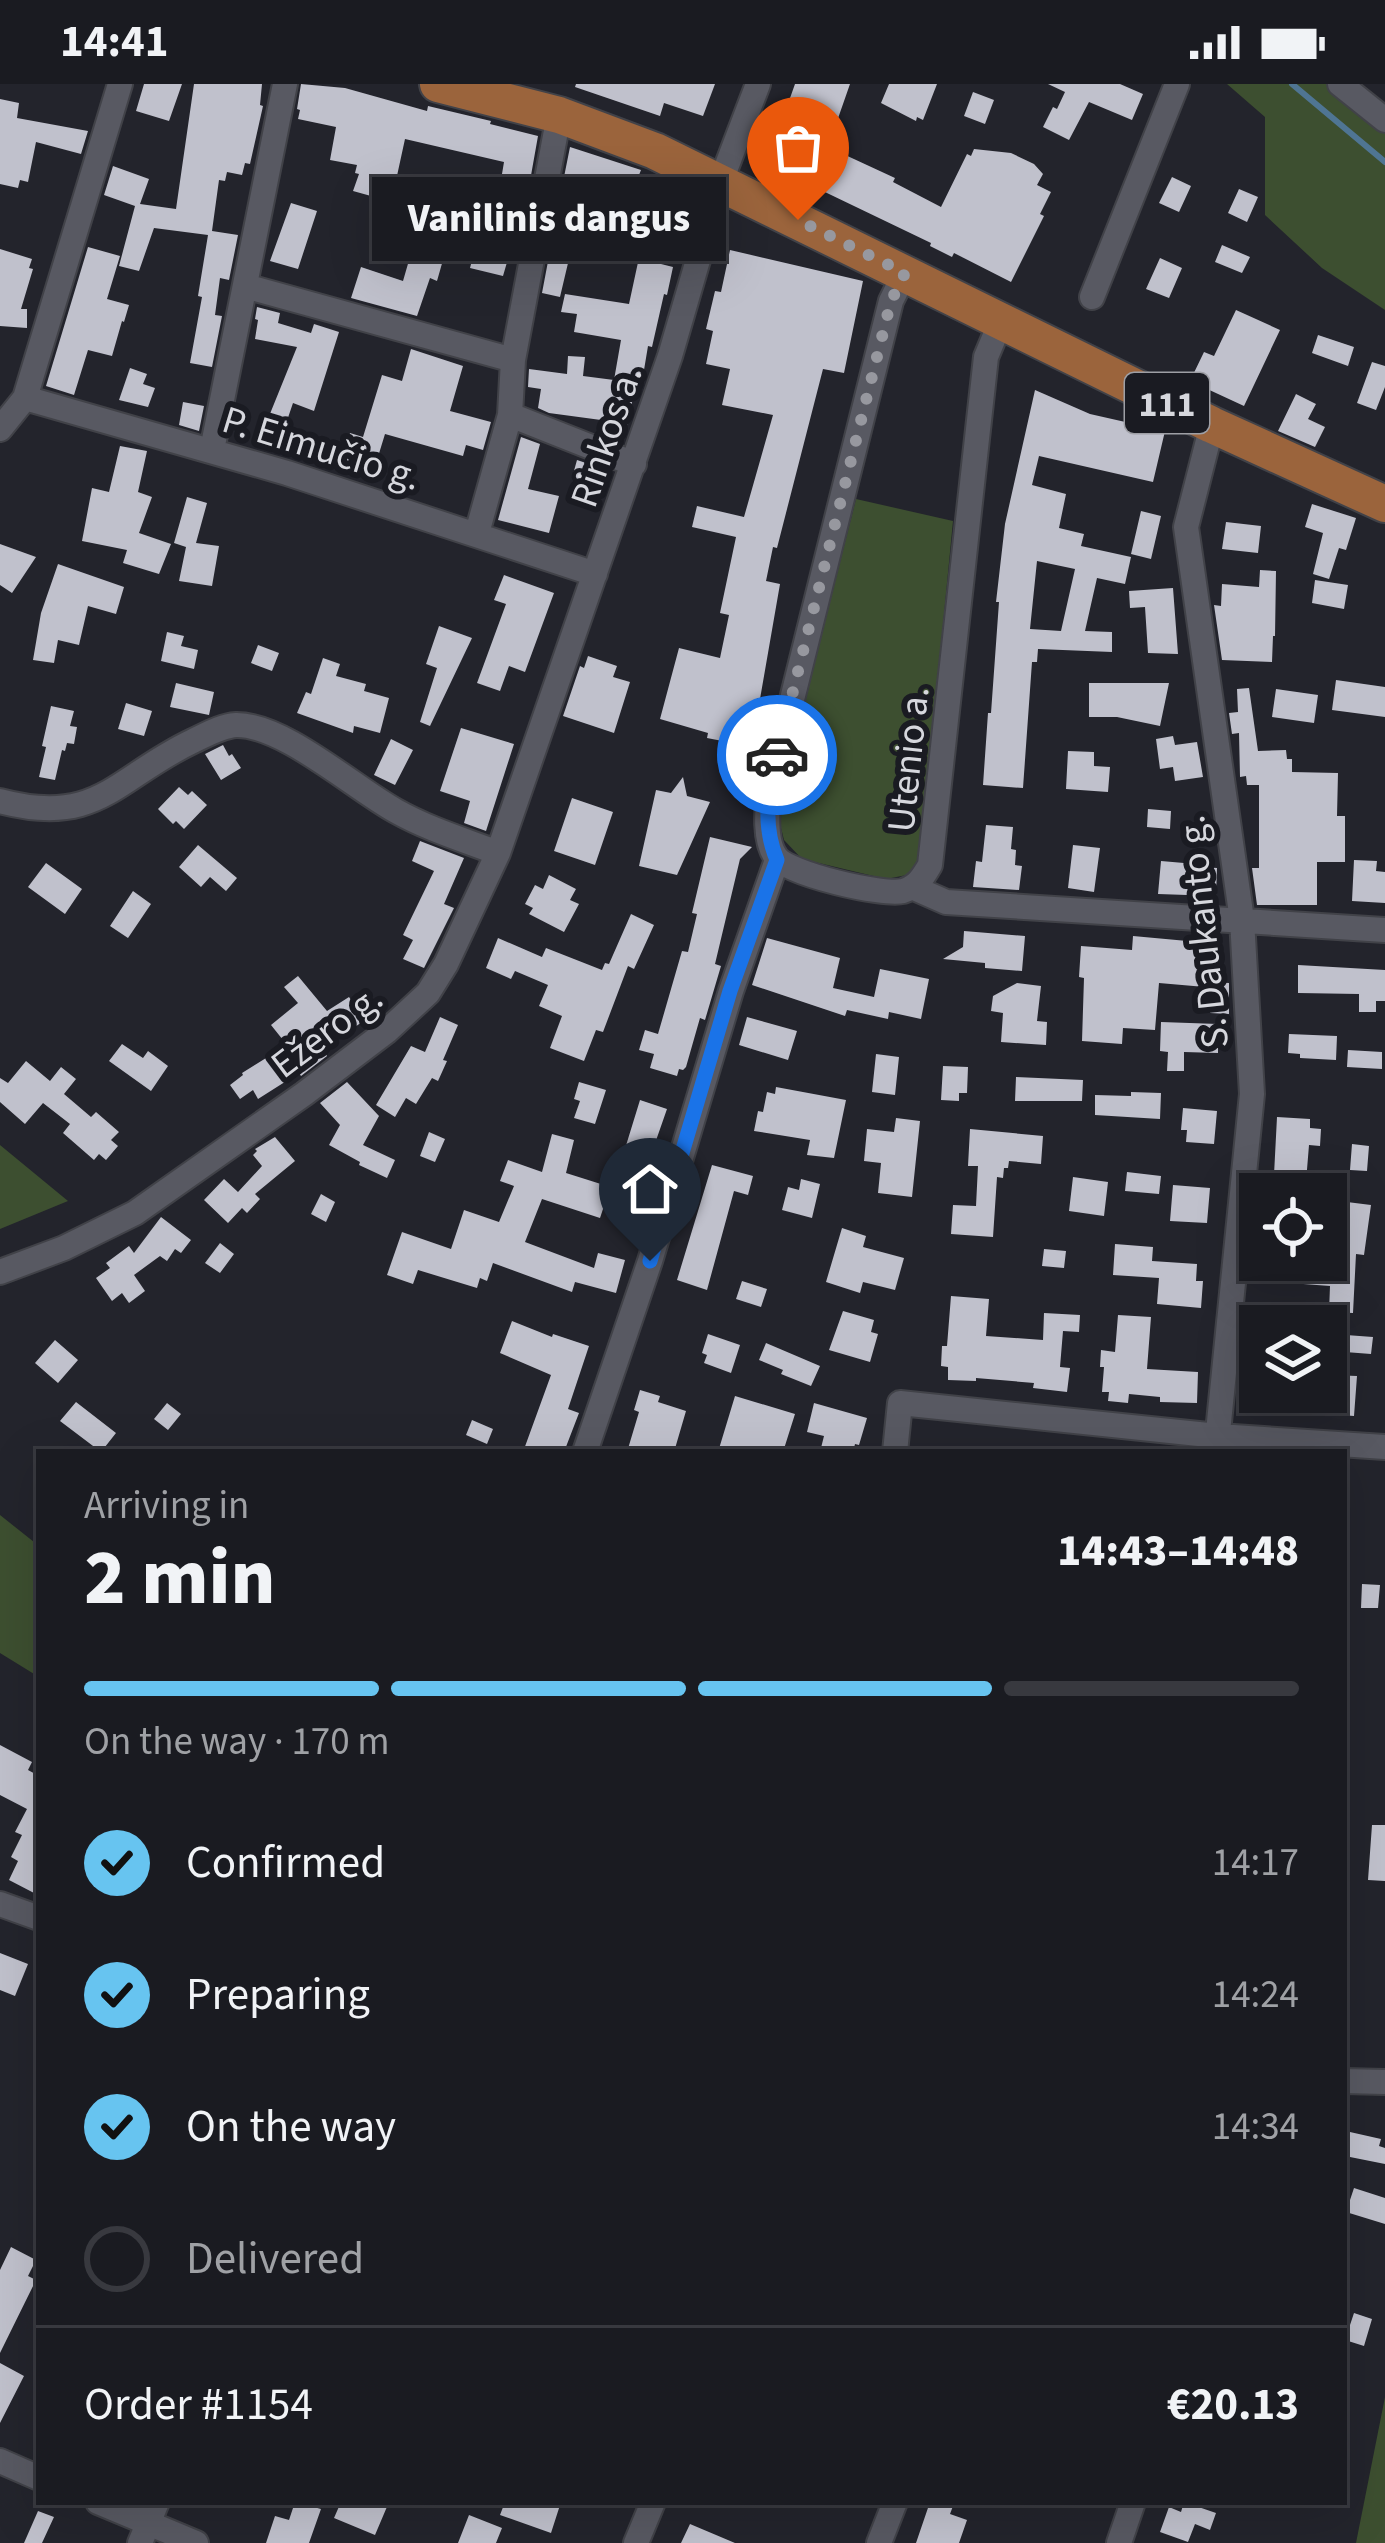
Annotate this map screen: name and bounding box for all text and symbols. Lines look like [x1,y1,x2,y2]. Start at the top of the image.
text: 14:41 [60,10,169,74]
pin [747,97,849,220]
icon: bag [765,115,831,181]
callout: Vanilinis dangus [372,178,726,262]
text: Vanilinis dangus [408,191,690,247]
street label: Rinkos a. [557,358,657,515]
road number: 111 [1125,373,1209,433]
street label: P. Eimučio g. [215,392,427,506]
street label: Utenio a. [873,683,944,835]
courier [717,695,837,815]
icon: car [744,722,810,788]
street label: S. Daukanto g. [1164,812,1244,1051]
street label: Ežero g. [259,971,395,1092]
pin [599,1138,701,1261]
icon: home [617,1156,683,1222]
map controls [1239,1173,1347,1413]
button: locate [1239,1173,1347,1281]
button: layers [1239,1305,1347,1413]
text: Arriving in [84,1478,249,1534]
text: 14:43–14:48 [1057,1519,1299,1583]
text: 2 min [84,1523,276,1634]
text: On the way · 170 m [84,1714,390,1770]
icon: check [84,1830,150,1896]
text: Confirmed [186,1831,385,1895]
text: 14:17 [1212,1835,1299,1891]
icon: check [84,1962,150,2028]
text: Preparing [186,1963,370,2027]
text: 14:24 [1212,1967,1299,2023]
icon: check [84,2094,150,2160]
text: On the way [186,2095,396,2159]
text: 14:34 [1212,2099,1299,2155]
text: Delivered [186,2227,364,2291]
text: Order #1154 [84,2373,313,2437]
text: €20.13 [1167,2373,1299,2437]

